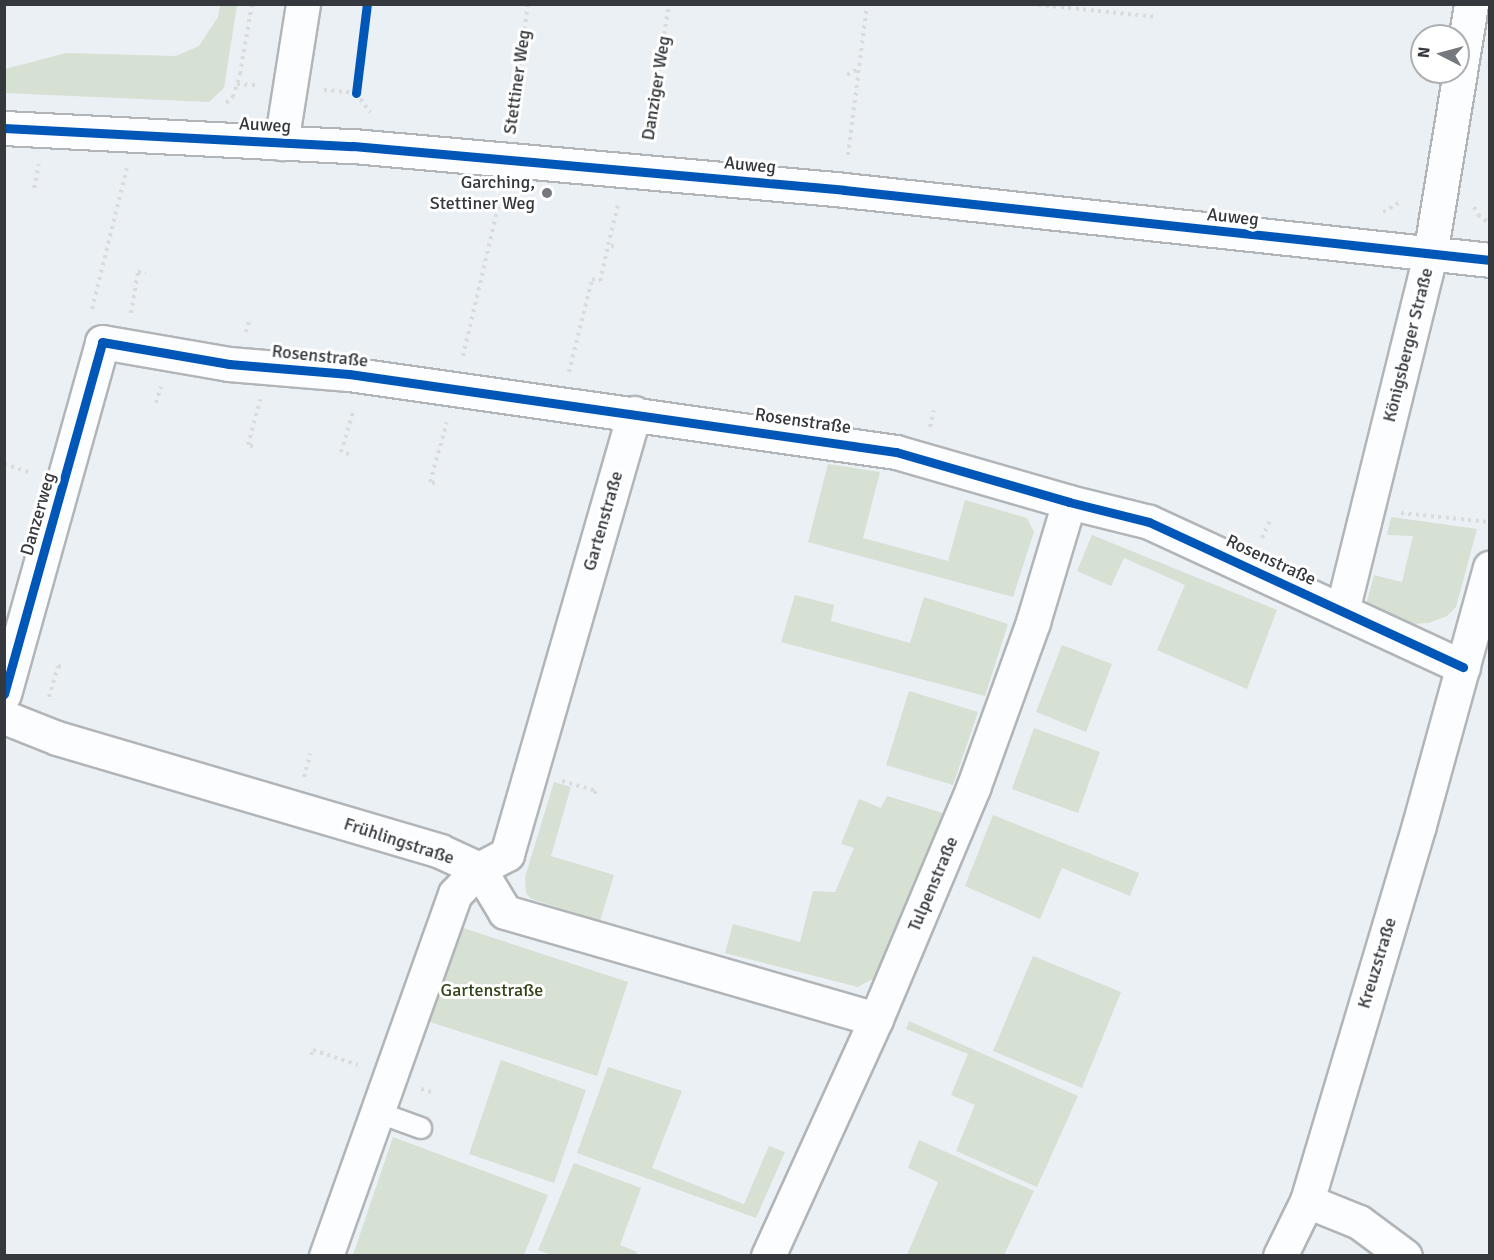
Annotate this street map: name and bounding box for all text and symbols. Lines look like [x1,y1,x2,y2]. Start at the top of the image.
north arrow [1410,24,1470,84]
street label: Stettiner Weg [499,28,535,136]
street label: Danziger Weg [637,34,675,142]
text: N [1414,46,1435,59]
street label: Auweg [239,113,291,137]
street label: Auweg [723,152,777,178]
place label: Garching, Stettiner Weg [430,172,535,214]
marker: Garching, Stettiner Weg [540,186,554,200]
street label: Auweg [1206,204,1260,230]
street label: Königsberger Straße [1378,266,1438,424]
street label: Rosenstraße [271,340,369,372]
street label: Rosenstraße [754,404,852,438]
street label: Gartenstraße [578,469,628,573]
street label: Danzerweg [16,470,60,558]
street label: Rosenstraße [1223,530,1319,590]
street label: Frühlingstraße [341,813,457,869]
street label: Tulpenstraße [903,833,963,935]
street label: Kreuzstraße [1353,915,1401,1011]
park label: Gartenstraße [441,979,543,1001]

